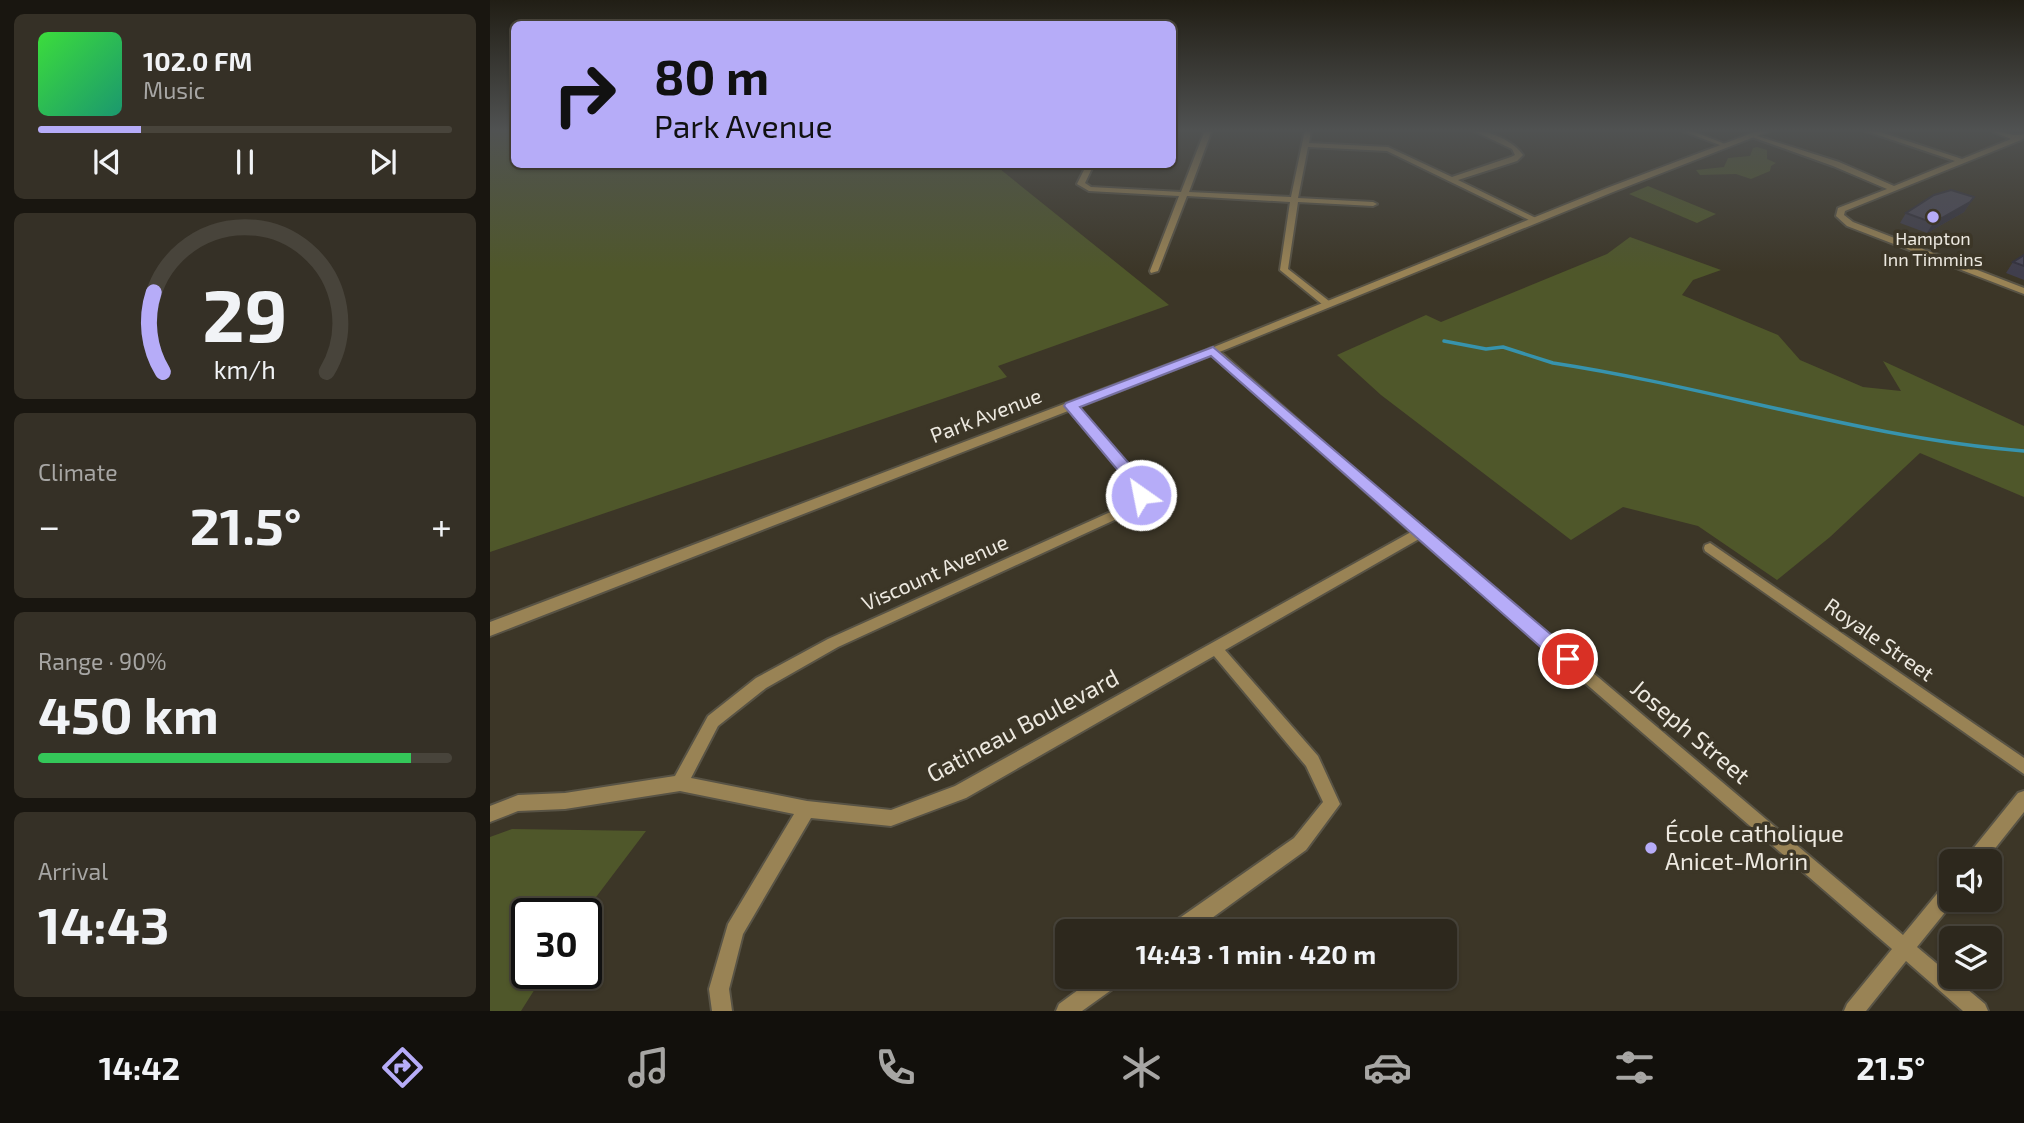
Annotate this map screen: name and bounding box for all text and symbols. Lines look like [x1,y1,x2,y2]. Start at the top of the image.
text: 102.0 FM [143,45,252,76]
text: 80 m [654,46,769,105]
icon: right [539,49,630,140]
text: Music [143,76,205,104]
text: Park Avenue [654,106,833,144]
icon: previous [88,143,126,181]
icon: pause [226,143,264,181]
icon: next [364,143,402,181]
marker: Hampton Inn Timmins [1925,209,1941,225]
place label: Hampton Inn Timmins [1883,227,1983,270]
text: 29 [202,270,288,358]
text: km/h [214,354,276,384]
street label: Park Avenue [926,382,1045,447]
text: Climate [38,458,118,486]
position arrow [1104,458,1178,532]
text: 21.5° [190,493,302,555]
text: − [38,502,60,548]
text: + [431,502,452,548]
street label: Viscount Avenue [857,528,1011,615]
street label: Royale Street [1820,592,1939,686]
pin [1538,629,1598,689]
icon: arrive [1549,640,1587,678]
text: Range · 90% [38,647,167,675]
street label: Gatineau Boulevard [921,662,1123,788]
street label: Joseph Street [1625,673,1757,789]
text: 450 km [38,682,219,744]
place label: École catholique Anicet-Morin [1665,818,1844,875]
marker: École catholique Anicet-Morin [1643,840,1659,856]
map controls [1939,849,2002,989]
button: sound [1939,849,2002,912]
text: Arrival [38,857,108,885]
text: 14:43 [38,892,170,954]
speed limit sign: 30 [511,898,602,989]
button: layers [1939,926,2002,989]
text: 14:43 · 1 min · 420 m [1136,938,1376,969]
icon: directions [378,1043,427,1092]
icon: music [624,1043,673,1092]
icon: phone [871,1043,920,1092]
icon: climate [1117,1043,1166,1092]
icon: car [1363,1043,1412,1092]
icon: filters [1610,1043,1659,1092]
text: 14:42 [99,1048,180,1086]
text: 21.5° [1856,1048,1925,1086]

